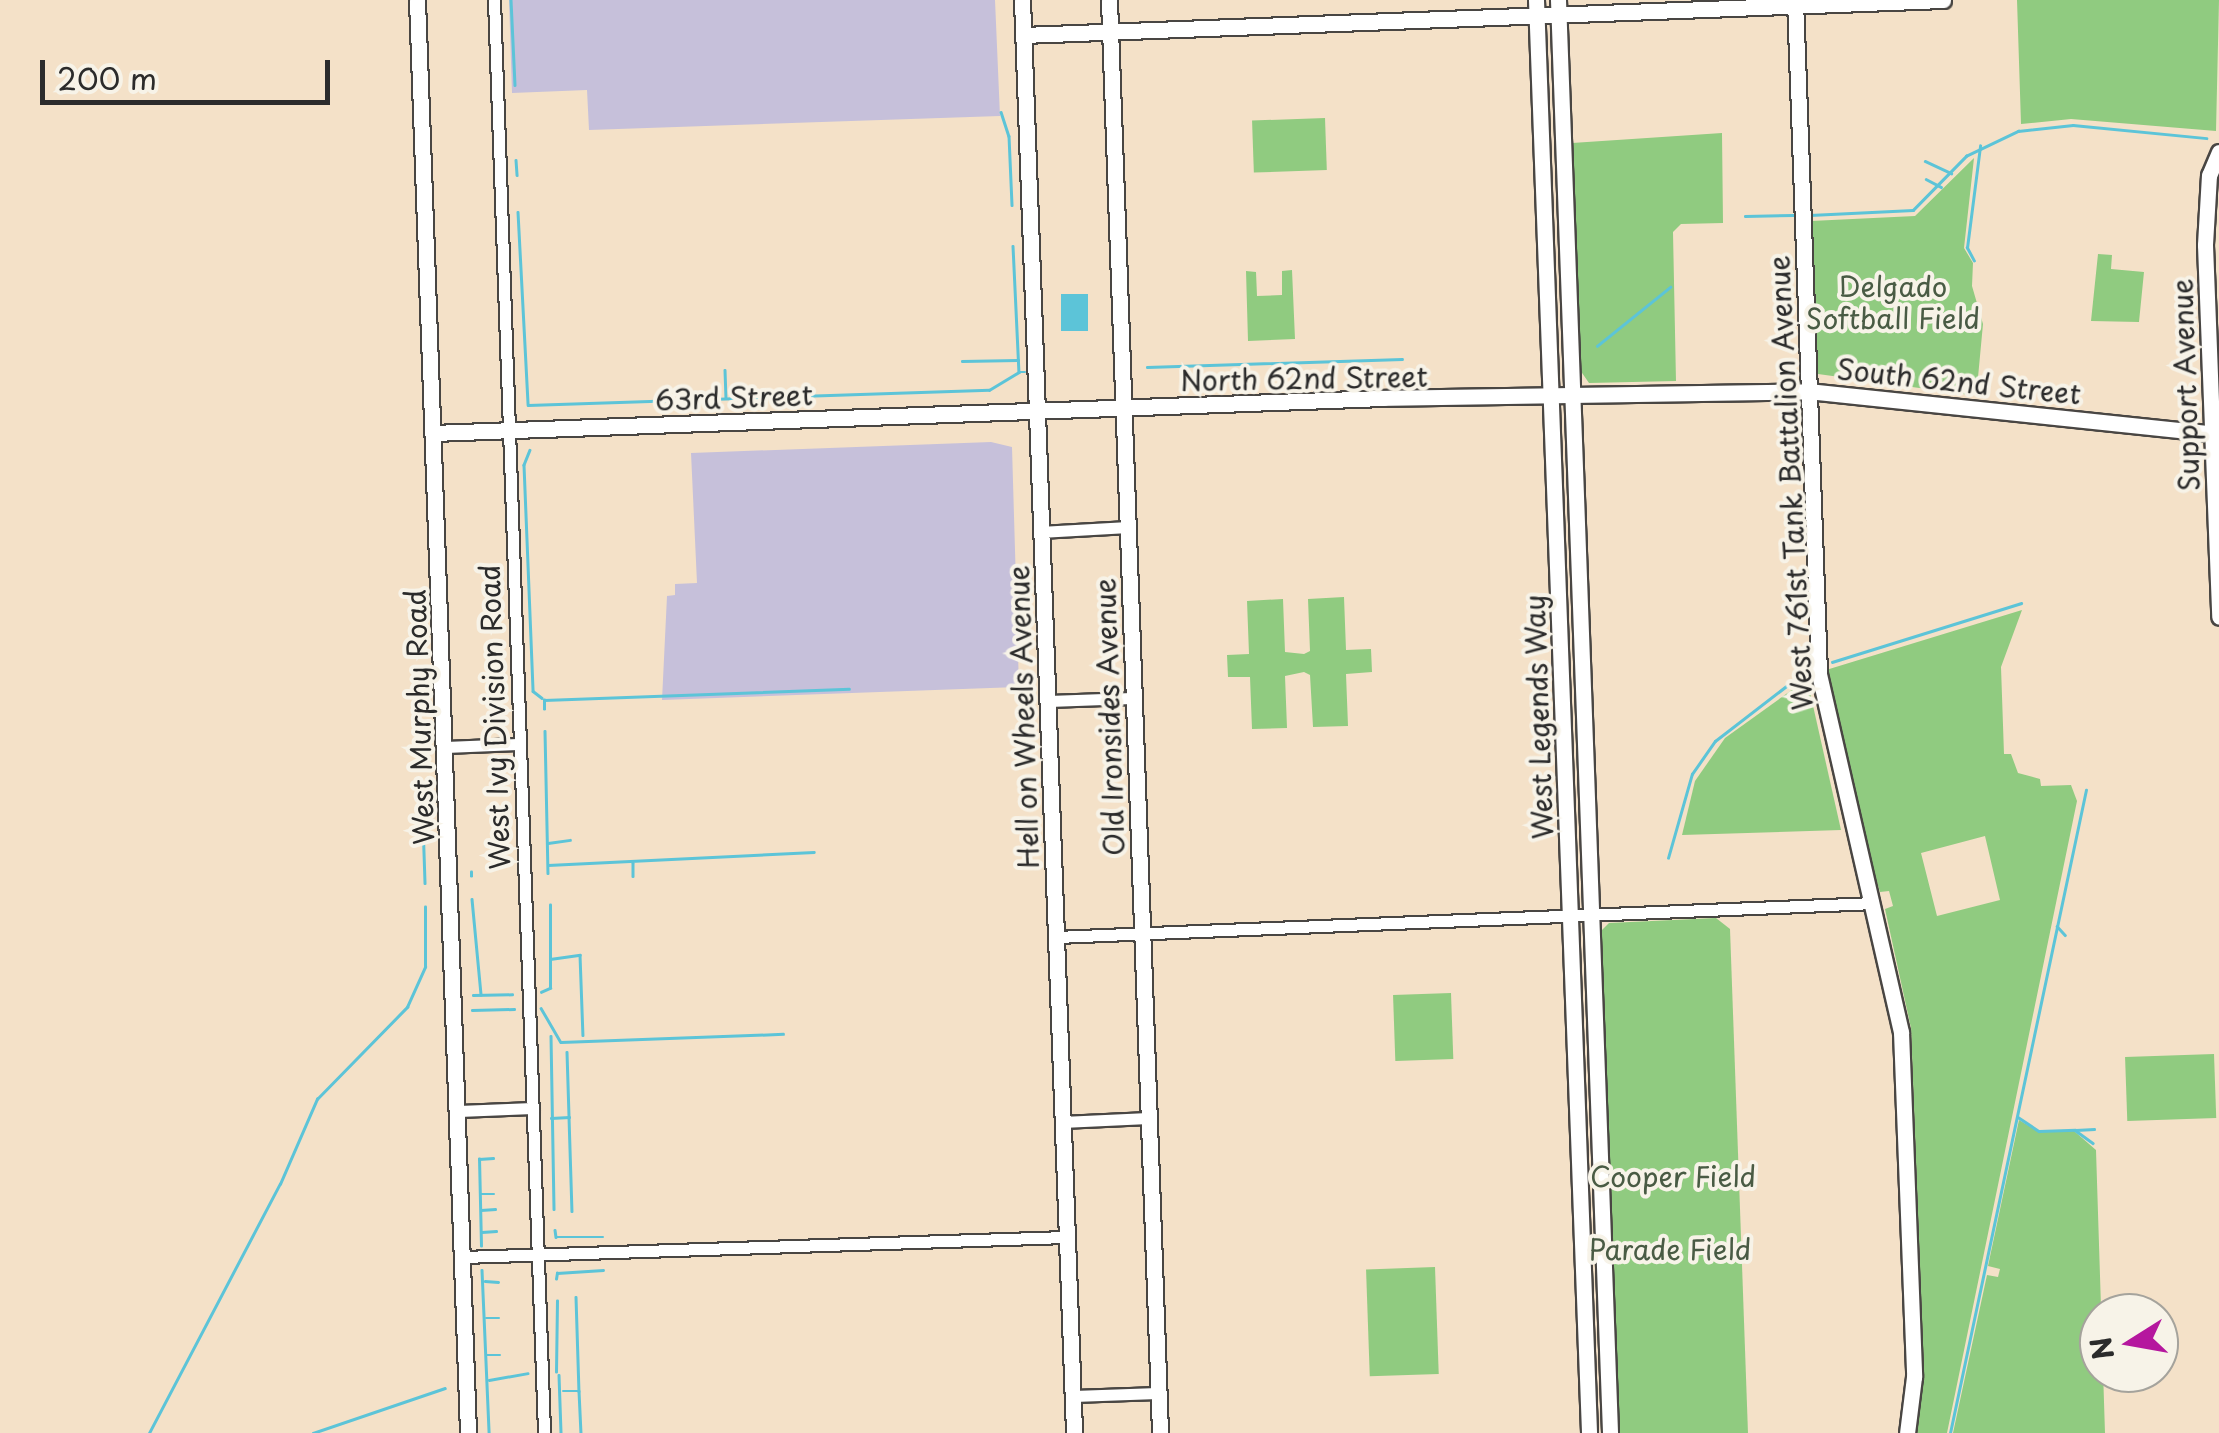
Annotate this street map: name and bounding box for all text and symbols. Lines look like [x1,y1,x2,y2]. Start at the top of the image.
scale bar [45,40,335,102]
text: 200 m [57,55,157,100]
street label: West 761st Tank Battalion Avenue [1761,252,1819,714]
park label: Delgado Softball Field [1805,269,1981,335]
street label: Support Avenue [2165,278,2205,492]
street label: South 62nd Street [1833,351,2085,411]
street label: North 62nd Street [1178,359,1430,397]
street label: 63rd Street [654,377,814,417]
street label: West Ivy Division Road [472,564,516,870]
street label: Hell on Wheels Avenue [1001,565,1045,869]
street label: Old Ironsides Avenue [1087,577,1131,857]
street label: West Murphy Road [398,588,440,846]
street label: West Legends Way [1517,592,1559,842]
park label: Cooper Field [1589,1159,1757,1193]
park label: Parade Field [1588,1232,1752,1266]
north arrow [2079,1293,2179,1393]
text: N [2078,1333,2124,1363]

